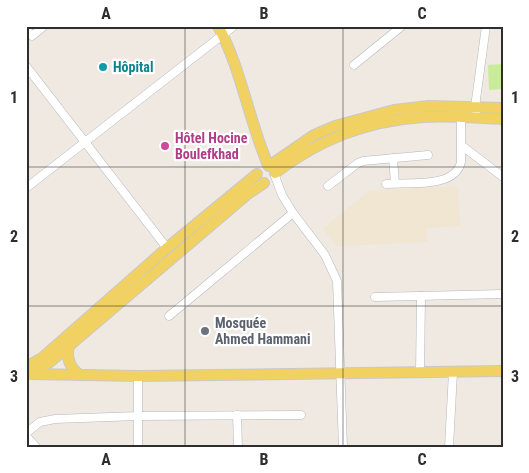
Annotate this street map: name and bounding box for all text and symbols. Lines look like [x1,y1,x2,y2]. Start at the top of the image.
text: A [101,4,111,23]
text: B [260,4,269,23]
text: C [417,4,427,23]
place label: Hôpital [113,59,153,75]
marker: Hôpital [97,61,109,73]
text: 1 [10,88,18,107]
text: 1 [511,88,519,107]
place label: Hôtel Hocine Boulefkhad [175,130,248,162]
marker: Hôtel Hocine Boulefkhad [159,140,171,152]
text: 2 [10,227,18,246]
text: 2 [511,227,519,246]
place label: Mosquée Ahmed Hammani [215,315,310,347]
marker: Mosquée Ahmed Hammani [199,325,211,337]
text: 3 [10,367,18,386]
text: 3 [511,367,519,386]
text: A [101,450,111,469]
text: B [260,450,269,469]
text: C [417,450,427,469]

